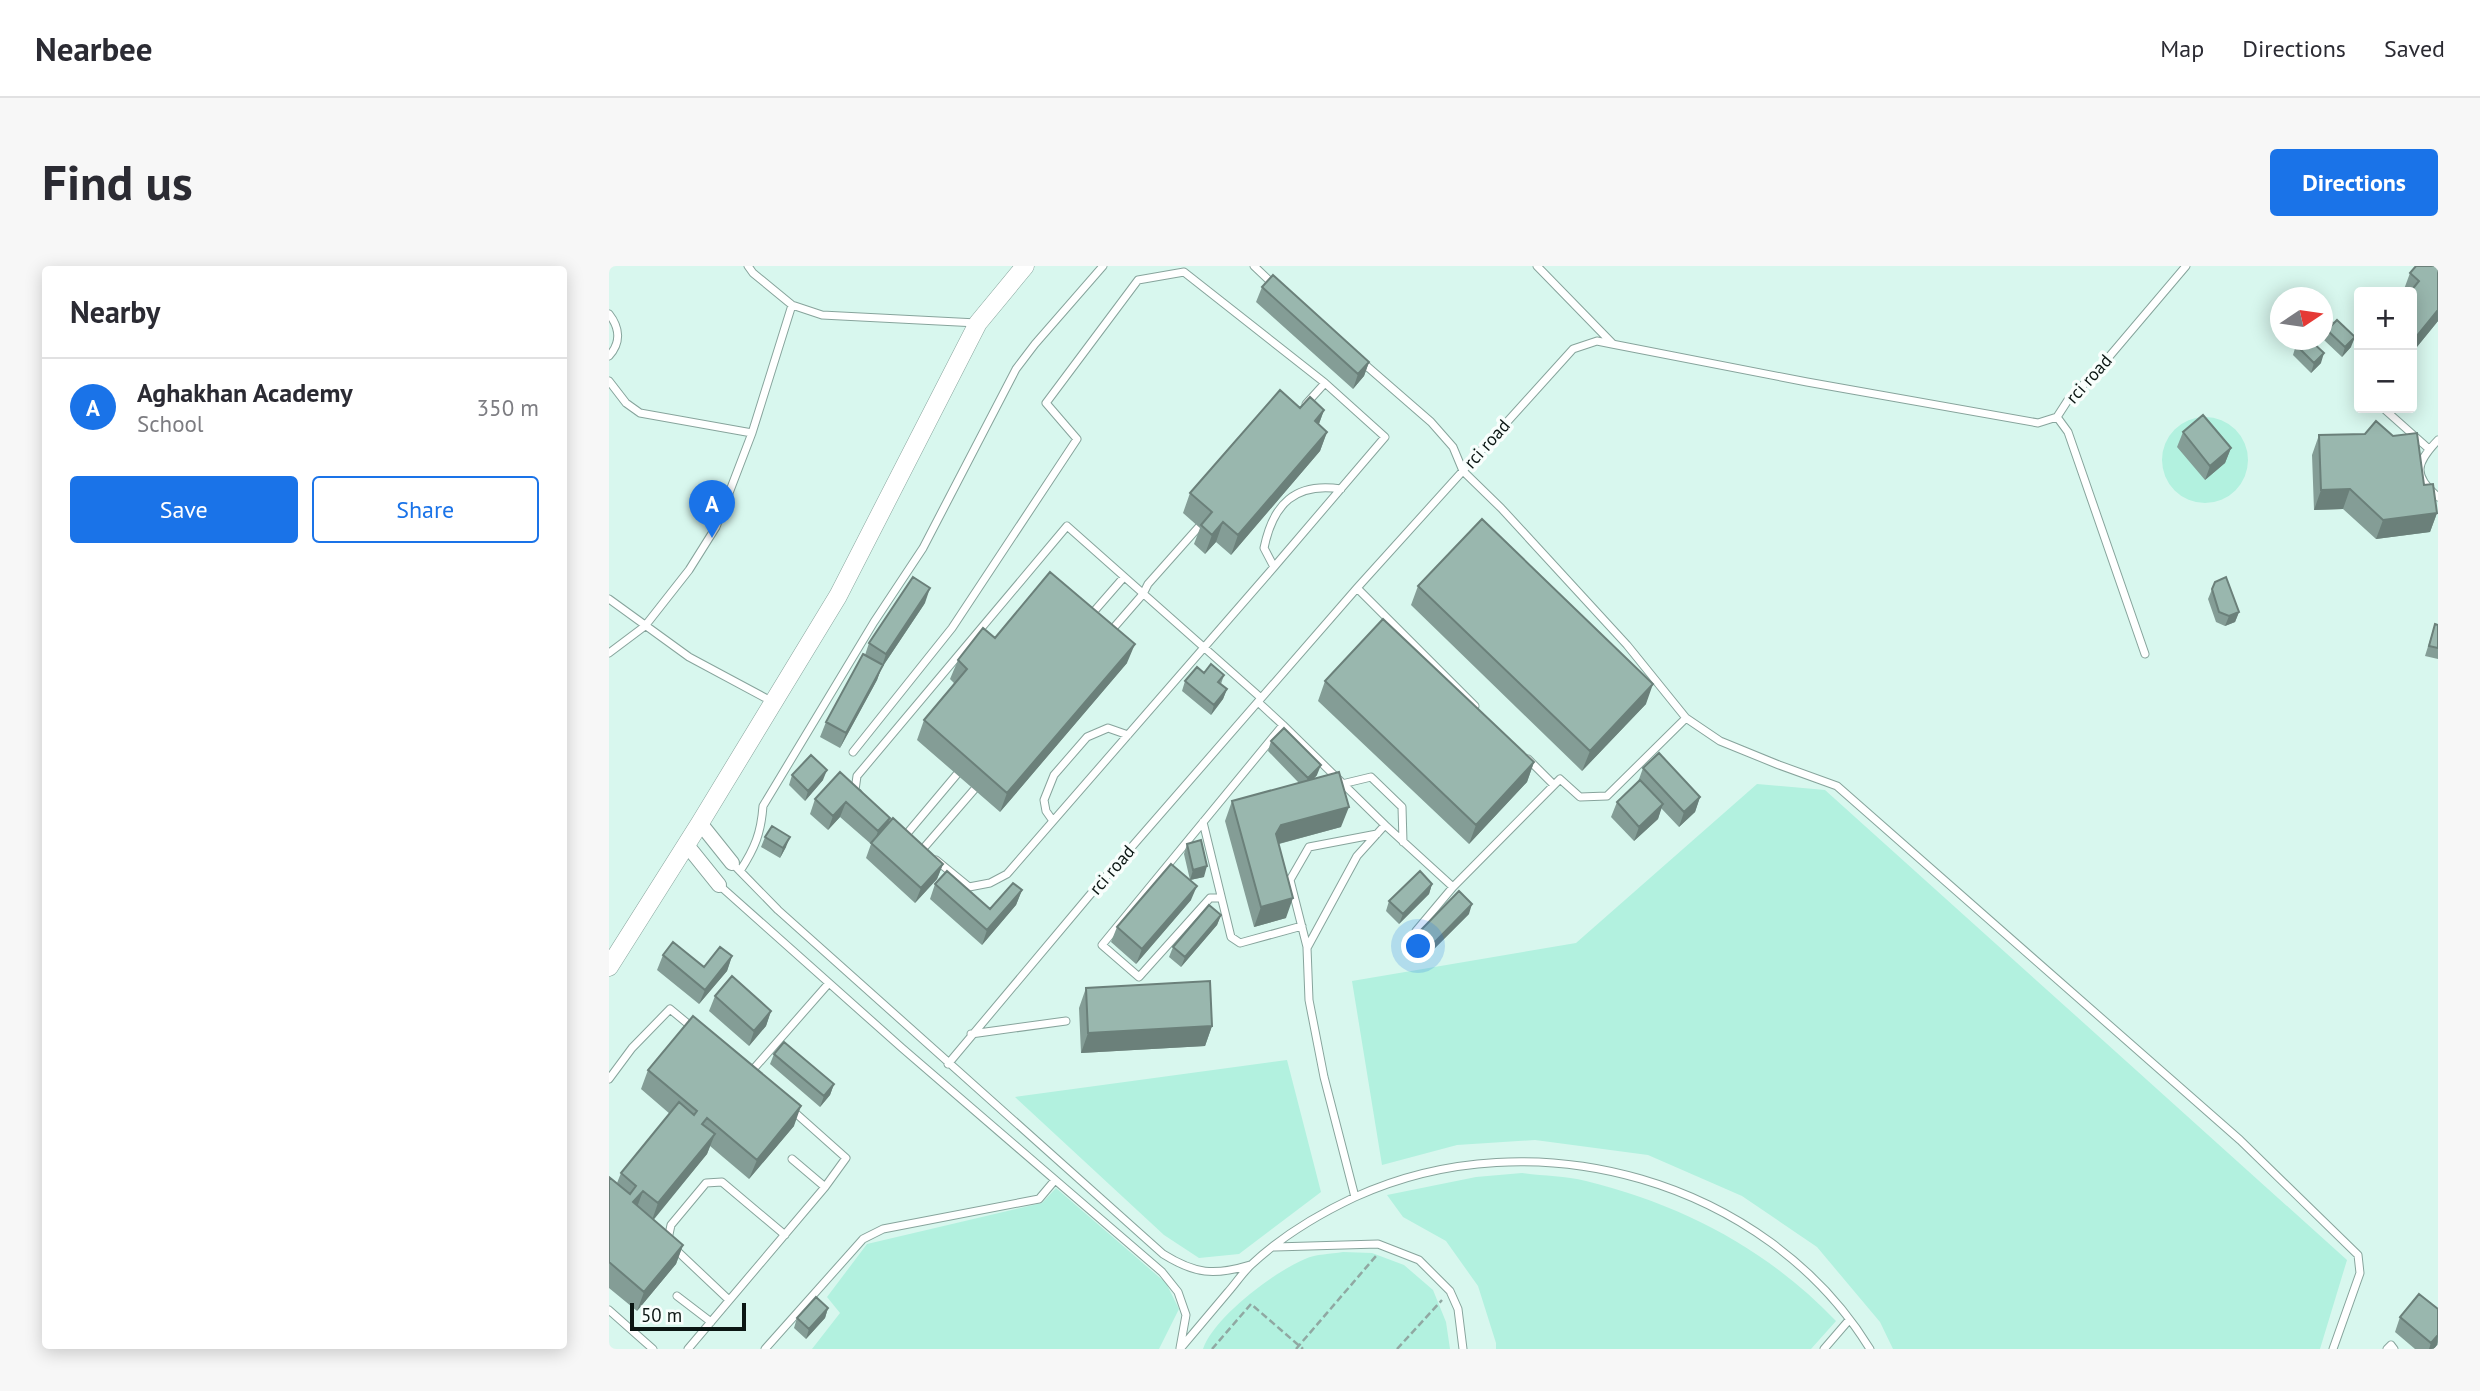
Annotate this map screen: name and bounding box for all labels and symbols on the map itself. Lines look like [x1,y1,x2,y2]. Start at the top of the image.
north arrow [2270,287,2333,350]
street label: rci road [2061,349,2117,408]
street label: rci road [1459,414,1515,473]
pin: A [689,480,735,538]
street label: rci road [1084,840,1139,899]
your location [1401,929,1435,963]
scale bar [630,1300,745,1332]

